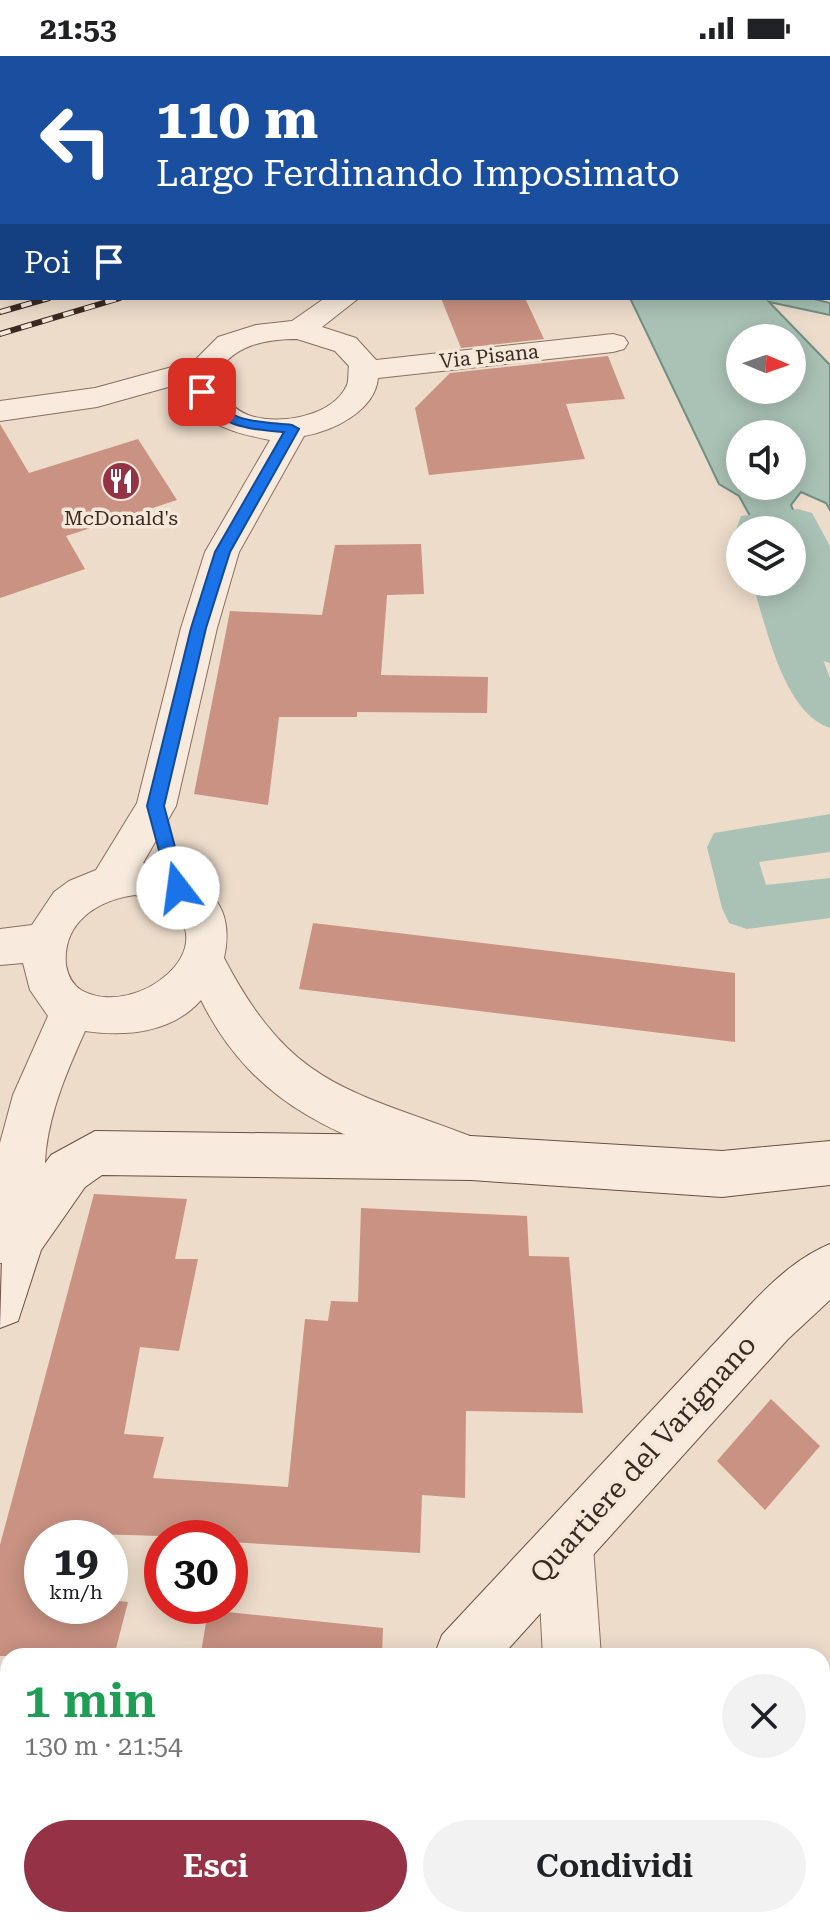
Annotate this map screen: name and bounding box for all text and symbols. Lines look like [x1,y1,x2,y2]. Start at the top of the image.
text: 21:53 [40,11,117,46]
text: 110 m [156,86,318,152]
icon: left [24,88,128,192]
text: Largo Ferdinando Imposimato [156,153,680,195]
icon: arrive [87,240,131,284]
text: Poi [24,245,71,280]
north arrow [726,324,806,404]
map controls [726,324,806,596]
street label: Via Pisana [438,339,540,373]
pin [168,358,236,426]
icon: arrive [180,370,224,414]
button: sound [726,420,806,500]
restaurant icon: McDonald's [100,460,142,502]
place label: McDonald's [64,506,178,530]
button: layers [726,516,806,596]
position arrow [136,846,220,930]
street label: Quartiere del Varignano [523,1328,763,1590]
speed limit sign: 30 [144,1520,248,1624]
text: 19 [54,1538,98,1585]
text: km/h [49,1580,103,1604]
text: 1 min [24,1673,156,1729]
button: close [722,1674,806,1758]
text: 130 m · 21:54 [24,1731,183,1761]
button: Esci [24,1820,407,1912]
button: Condividi [423,1820,806,1912]

